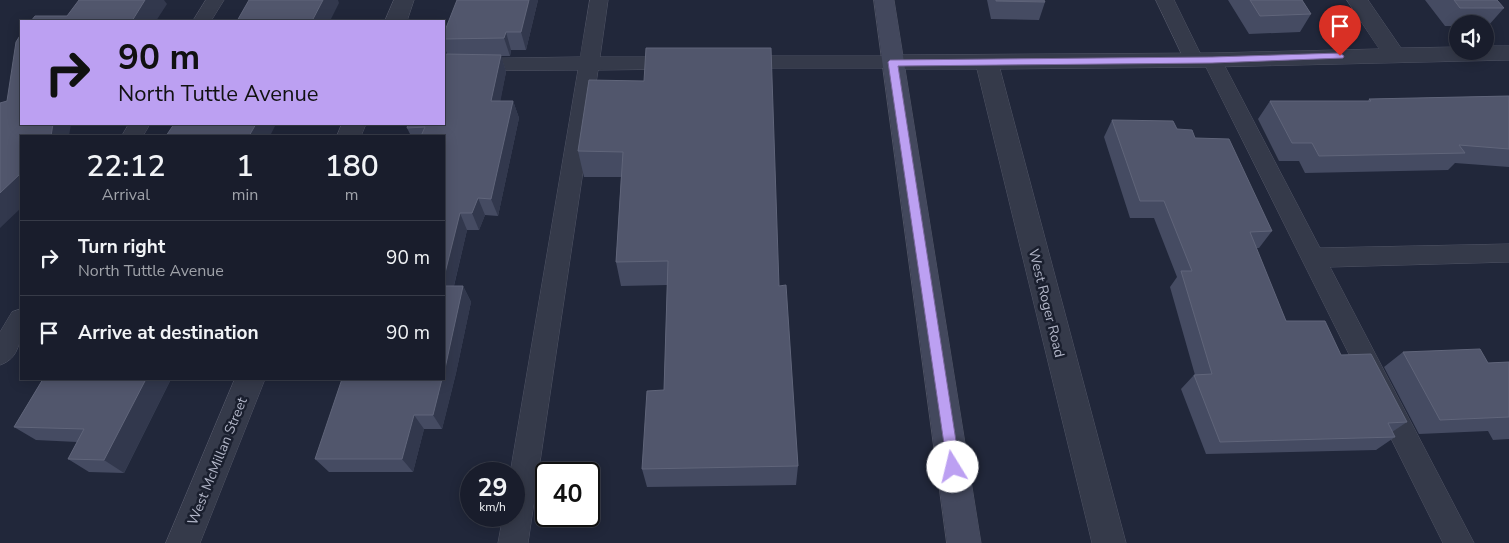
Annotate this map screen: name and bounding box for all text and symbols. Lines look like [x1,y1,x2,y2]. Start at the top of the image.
pin [1319,5,1361,56]
icon: arrive [1326,12,1354,40]
map controls [1449,15,1494,60]
button: sound [1449,15,1494,60]
text: 90 m [118,34,200,81]
icon: right [35,40,100,105]
text: North Tuttle Avenue [118,79,319,109]
text: 22:12 [86,146,165,187]
text: 1 [236,146,254,187]
text: 180 [325,146,379,187]
text: Arrival [102,184,150,206]
text: min [232,184,258,206]
text: m [345,184,359,206]
text: Turn right [78,234,165,260]
icon: right [35,244,63,272]
text: 90 m [386,245,430,271]
street label: West Roger Road [1024,247,1069,359]
text: North Tuttle Avenue [78,260,224,282]
icon: arrive [35,319,63,347]
text: Arrive at destination [78,320,259,346]
text: 90 m [386,320,430,346]
street label: West McMillan Street [183,394,252,528]
position arrow [926,440,978,492]
speed limit sign: 40 [535,462,600,527]
text: 29 [477,471,508,505]
text: km/h [479,499,506,515]

